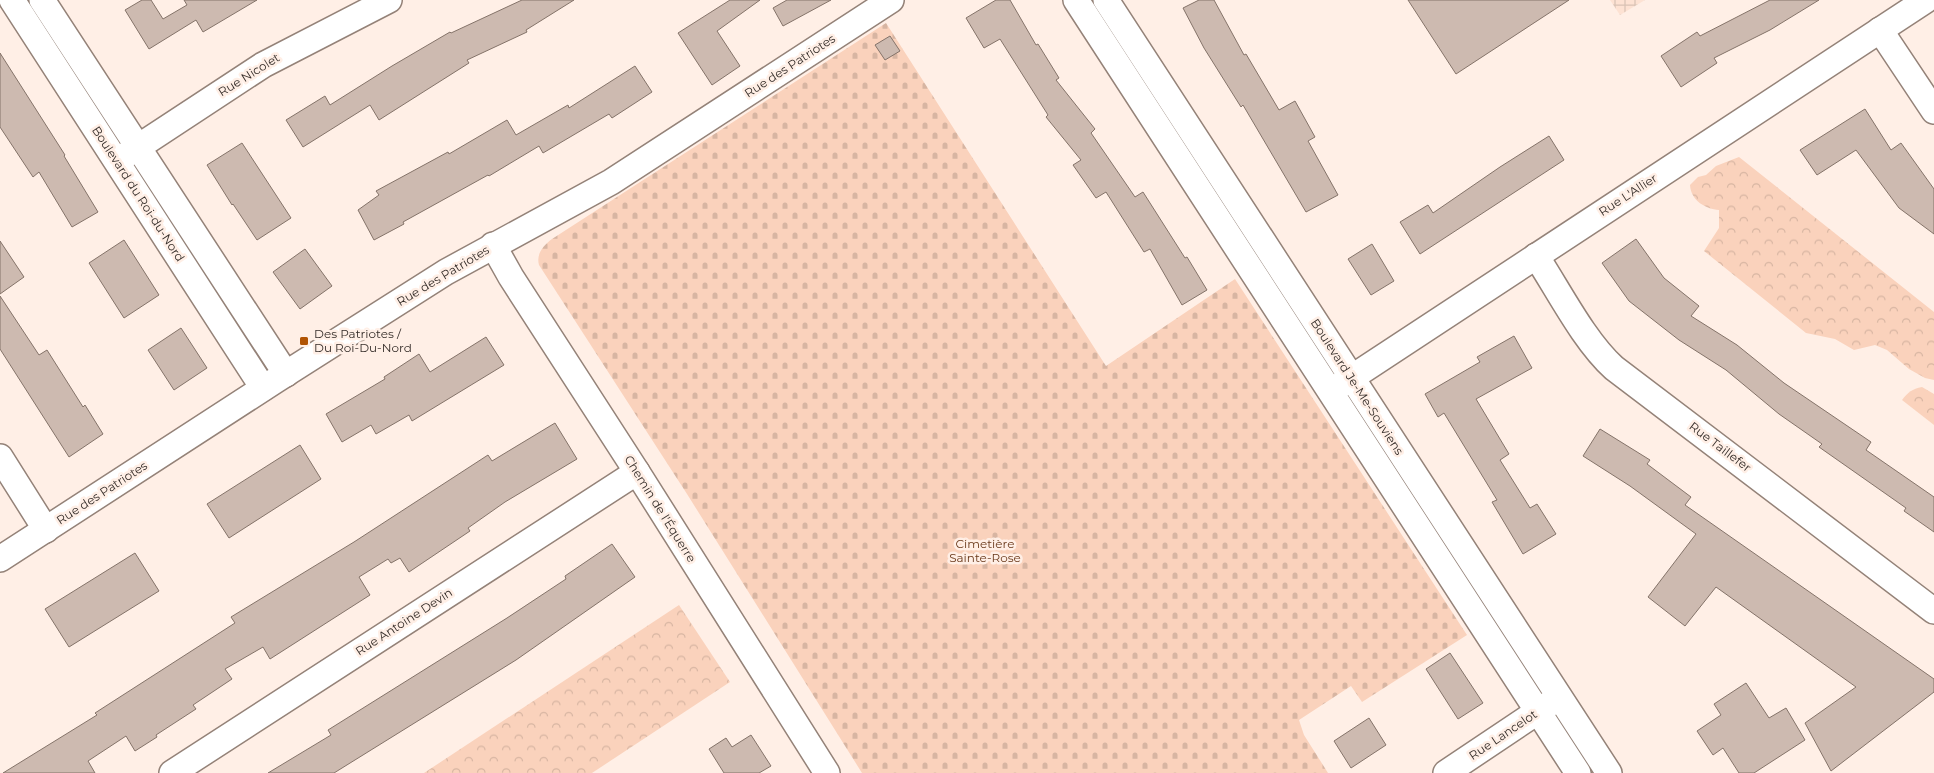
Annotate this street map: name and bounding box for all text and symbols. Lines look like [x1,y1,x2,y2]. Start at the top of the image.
street label: Rue des Patriotes [742,31,838,101]
street label: Rue Nicolet [215,50,282,99]
street label: Boulevard du Roi-du-Nord [89,123,188,264]
street label: Rue L'Allier [1596,170,1660,219]
street label: Rue des Patriotes [394,242,492,309]
street label: Boulevard Je-Me-Souviens [1308,316,1407,458]
place label: Des Patriotes / Du Roi-Du-Nord [314,326,412,355]
marker: Des Patriotes / Du Roi-Du-Nord [298,335,310,347]
street label: Rue Taillefer [1686,418,1754,475]
street label: Chemin de l'Équerre [621,452,699,565]
street label: Rue des Patriotes [54,458,150,528]
park label: Cimetière Sainte-Rose [949,536,1021,565]
street label: Rue Antoine Devin [352,585,455,659]
street label: Rue Lancelot [1466,706,1540,763]

